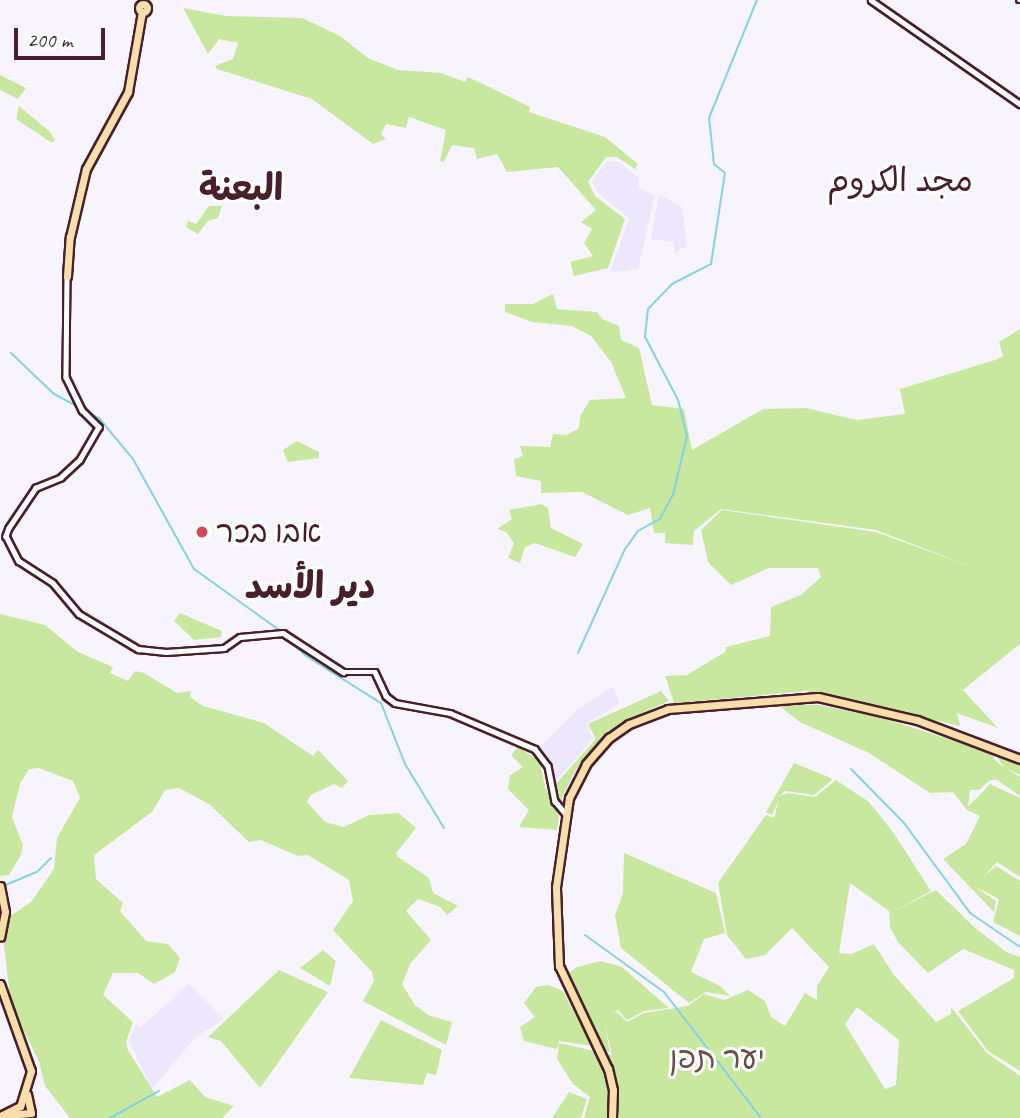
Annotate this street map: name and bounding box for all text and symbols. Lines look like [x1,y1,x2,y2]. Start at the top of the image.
scale bar [18,14,108,58]
text: 200 m [27,27,72,53]
district label: مجد الكروم [827,161,973,201]
district label: البعنة [199,166,283,210]
place label: אבו בכר [216,514,321,550]
marker: אבו בכר [194,524,210,540]
district label: دير الأسد [245,564,375,608]
park label: יער תפן [669,1040,765,1076]

